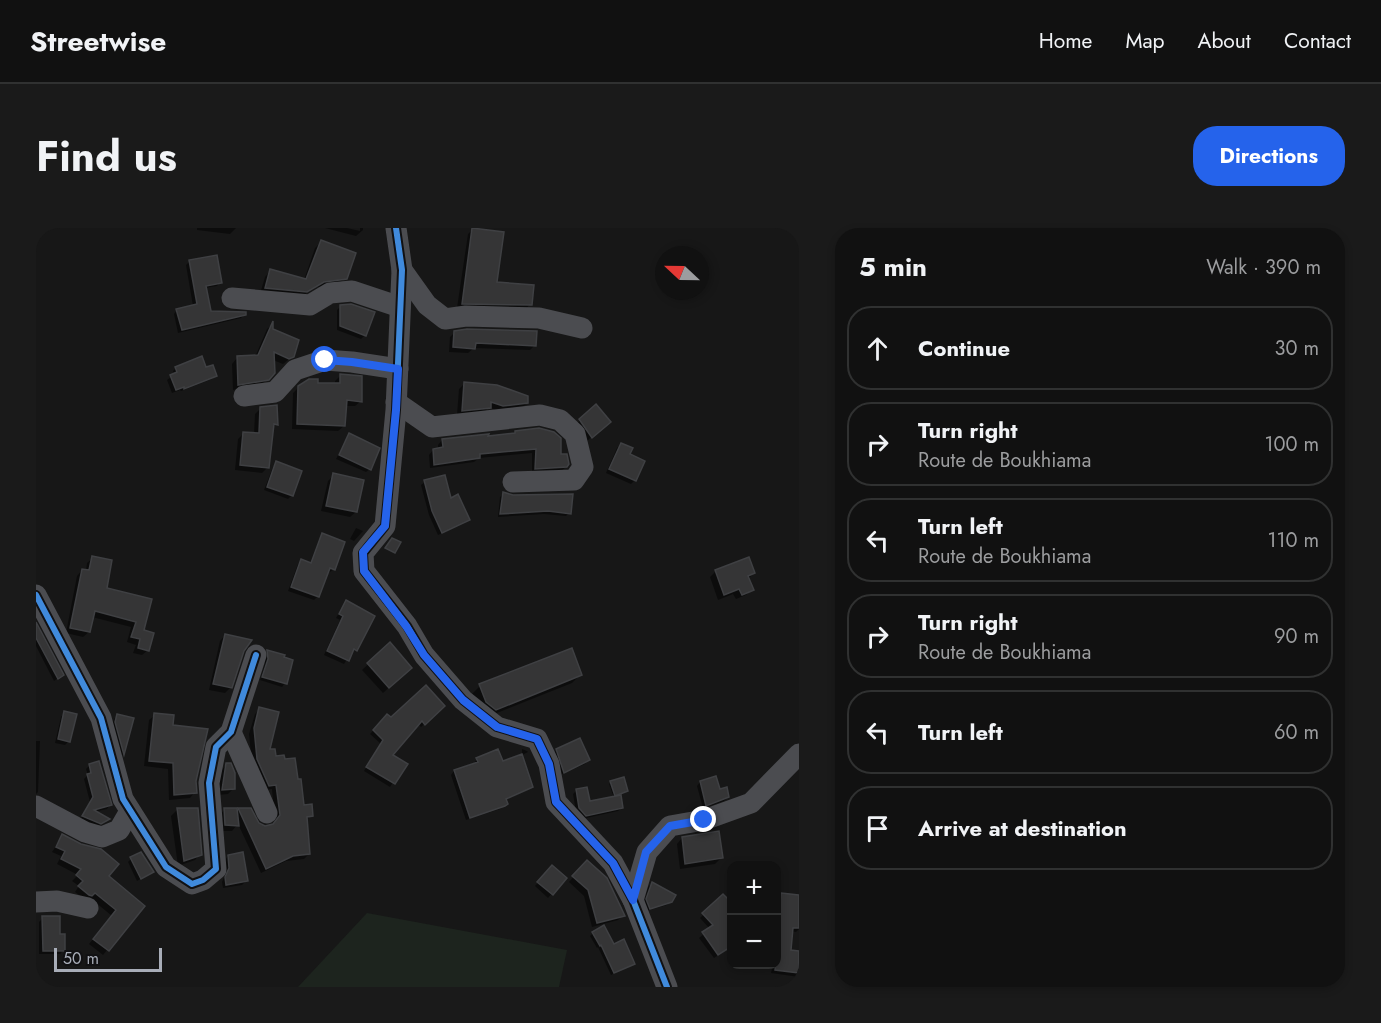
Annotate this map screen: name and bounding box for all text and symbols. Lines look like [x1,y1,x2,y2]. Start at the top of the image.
text: Streetwise [30,21,166,62]
text: Home [1039,26,1092,56]
text: Map [1125,26,1165,56]
text: About [1198,26,1251,56]
text: Contact [1284,26,1351,56]
text: Find us [36,126,177,187]
button: Directions [1193,126,1345,186]
north arrow [655,246,709,300]
text: 5 min [859,248,927,286]
text: Walk · 390 m [1206,253,1321,282]
icon: ahead [861,332,894,365]
text: Continue [918,332,1010,364]
text: 30 m [1274,334,1319,363]
route start [311,346,337,372]
text: Turn right [918,414,1018,446]
icon: right [861,428,894,461]
text: 100 m [1264,430,1319,459]
text: Route de Boukhiama [918,446,1091,475]
text: Turn left [918,510,1003,542]
icon: left [861,524,894,557]
text: 110 m [1267,526,1319,555]
text: Route de Boukhiama [918,542,1091,571]
text: Turn right [918,606,1018,638]
icon: right [861,620,894,653]
text: 90 m [1274,622,1319,651]
text: Route de Boukhiama [918,638,1091,667]
icon: left [861,716,894,749]
text: Turn left [918,716,1003,748]
text: 60 m [1274,718,1319,747]
route end [690,806,716,832]
icon: arrive [861,812,894,845]
text: Arrive at destination [918,812,1127,844]
map controls [727,861,781,969]
button: + [727,861,781,915]
button: − [727,915,781,969]
scale bar [54,945,162,972]
text: 50 m [63,947,99,970]

